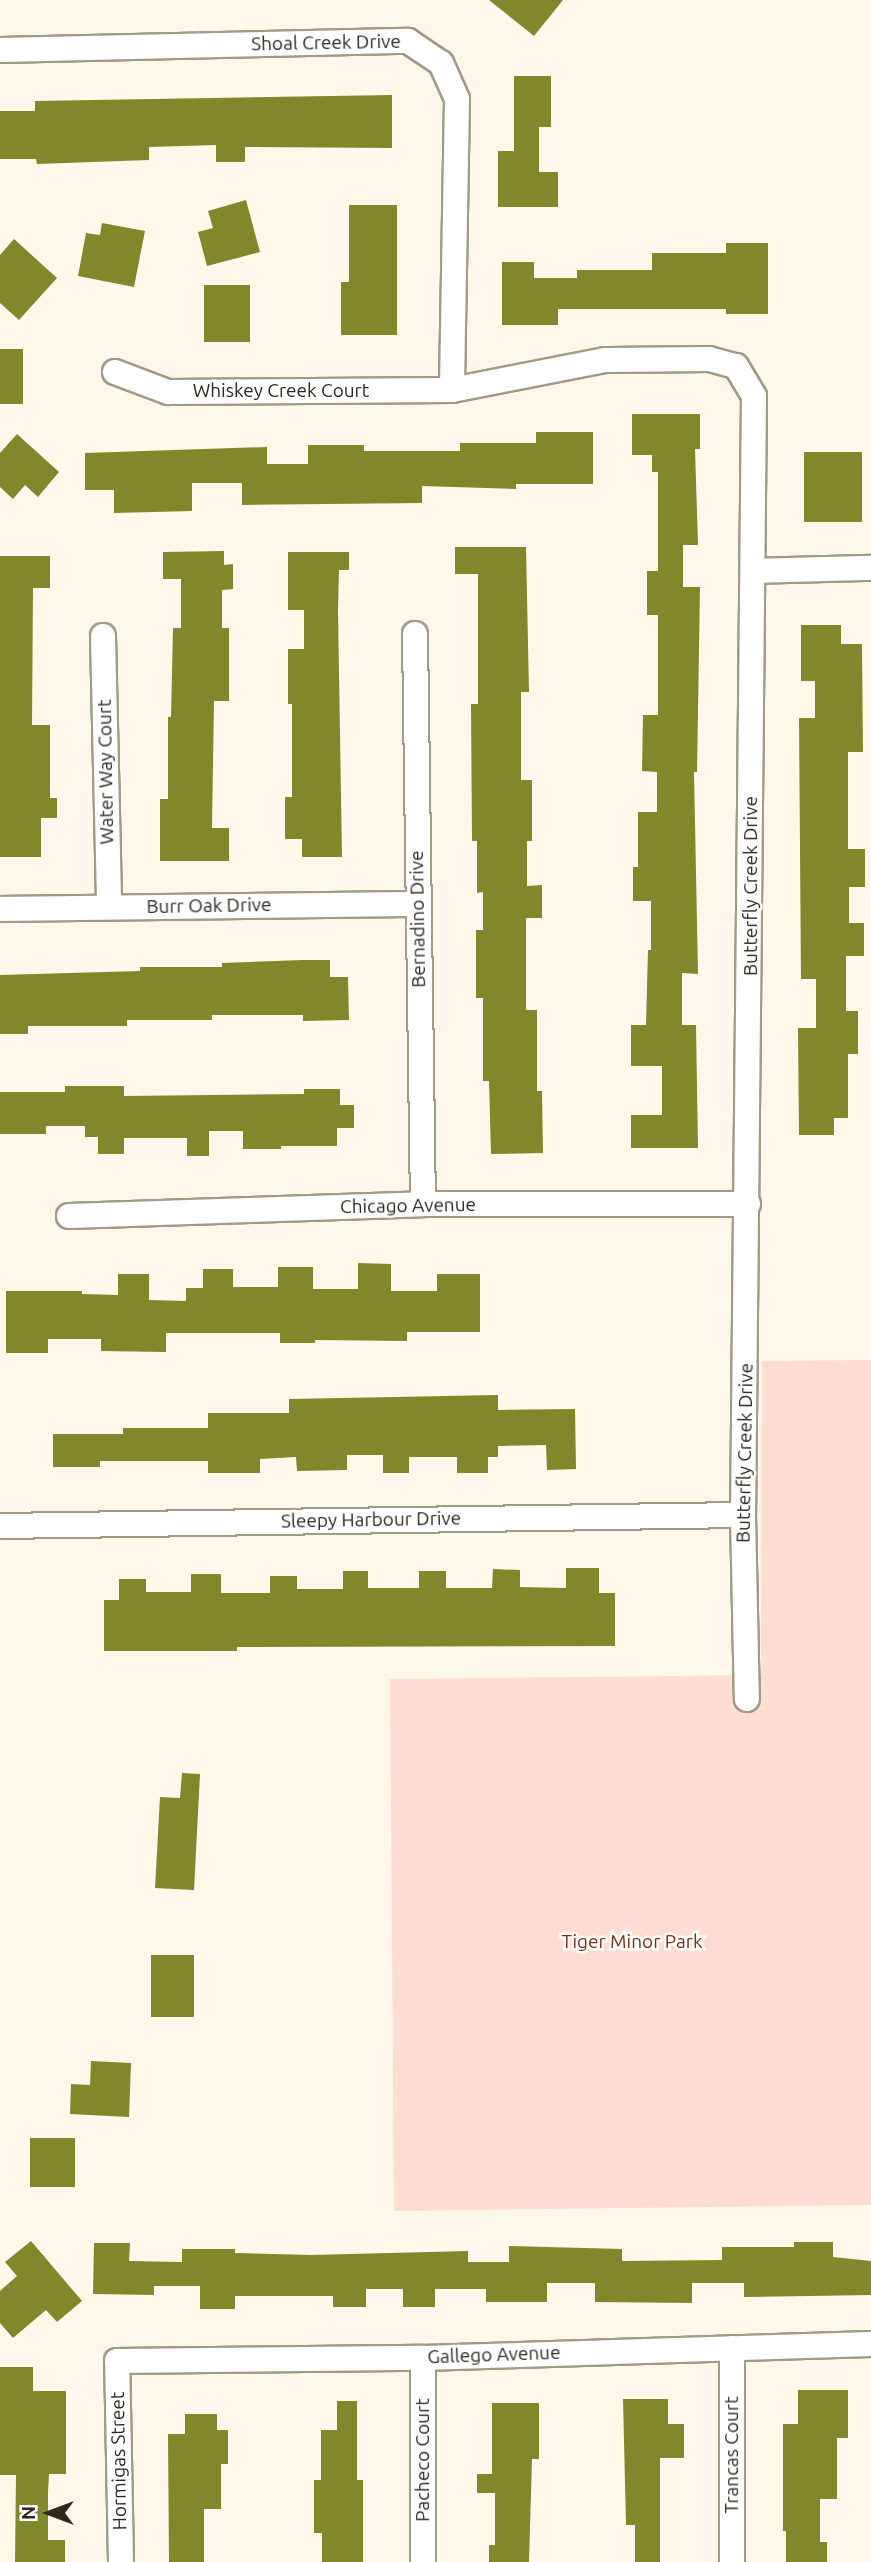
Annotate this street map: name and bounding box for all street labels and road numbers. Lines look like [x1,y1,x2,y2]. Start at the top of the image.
street label: Shoal Creek Drive [251,30,401,56]
street label: Whiskey Creek Court [193,380,369,402]
street label: Water Way Court [93,699,119,845]
street label: Butterfly Creek Drive [740,796,762,976]
street label: Bernadino Drive [405,850,431,988]
street label: Burr Oak Drive [146,894,272,918]
street label: Chicago Avenue [340,1193,476,1219]
street label: Butterfly Creek Drive [732,1363,758,1543]
street label: Sleepy Harbour Drive [281,1507,461,1533]
street label: Gallego Avenue [427,2341,561,2369]
street label: Hormigas Street [106,2391,132,2531]
street label: Trancas Court [721,2396,743,2514]
street label: Pacheco Court [412,2398,434,2522]

